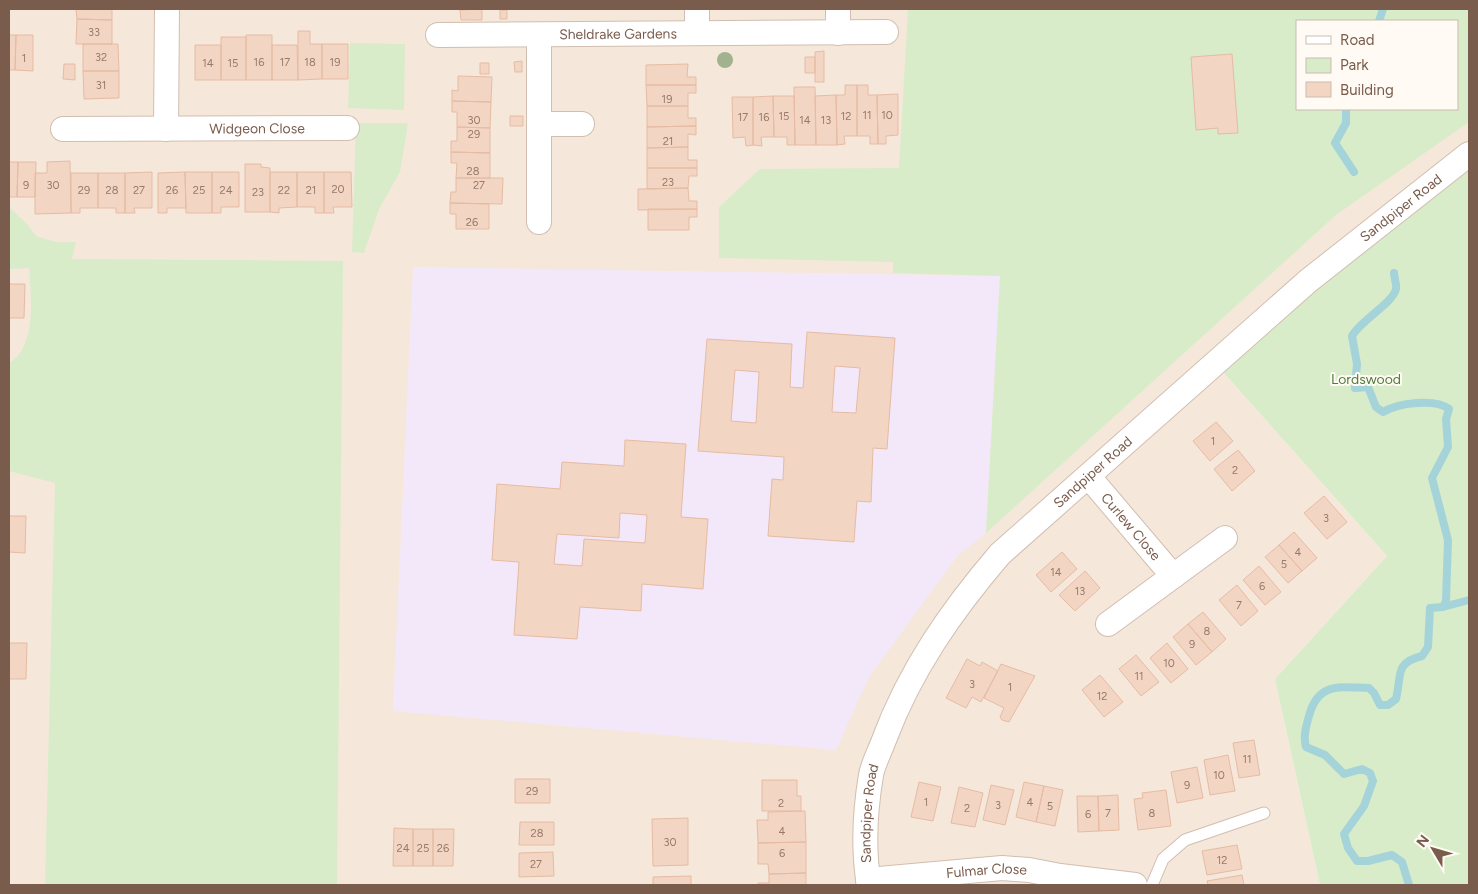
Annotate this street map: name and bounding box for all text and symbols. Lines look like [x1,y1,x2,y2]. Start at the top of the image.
legend [1296,20,1458,110]
street label: Sheldrake Gardens [559,25,677,43]
house number: 33 [88,26,100,39]
text: Road [1340,31,1375,49]
house number: 32 [95,51,107,64]
house number: 1 [22,52,26,65]
house number: 16 [254,56,264,69]
house number: 17 [280,56,290,69]
house number: 18 [304,56,316,69]
house number: 19 [330,56,340,69]
text: Park [1340,56,1369,74]
house number: 14 [202,57,214,70]
house number: 15 [228,57,238,70]
house number: 31 [96,79,106,92]
text: Building [1340,81,1394,99]
house number: 19 [662,93,672,106]
house number: 11 [862,109,872,122]
house number: 10 [881,109,893,122]
house number: 15 [779,110,789,123]
house number: 12 [841,110,851,123]
house number: 17 [738,111,748,124]
house number: 16 [759,111,769,124]
house number: 30 [467,114,481,127]
house number: 14 [799,114,811,127]
house number: 13 [821,114,831,127]
street label: Widgeon Close [209,120,305,137]
house number: 29 [468,128,480,141]
house number: 21 [663,135,673,148]
house number: 28 [467,165,480,178]
street label: Sandpiper Road [1357,171,1446,246]
house number: 23 [662,176,674,189]
house number: 9 [23,179,29,192]
house number: 30 [46,179,60,192]
house number: 27 [473,179,485,192]
house number: 20 [331,183,345,196]
house number: 29 [78,184,90,197]
house number: 28 [106,184,119,197]
house number: 27 [133,184,145,197]
house number: 26 [166,184,178,197]
house number: 25 [193,184,205,197]
house number: 24 [220,184,233,197]
house number: 22 [278,184,290,197]
house number: 21 [306,184,316,197]
house number: 23 [252,186,264,199]
house number: 26 [466,216,478,229]
park label: Lordswood [1331,371,1401,388]
street label: Sandpiper Road [1050,433,1136,512]
house number: 1 [1211,435,1215,448]
house number: 2 [1232,464,1238,477]
street label: Curlew Close [1097,490,1164,564]
house number: 3 [1323,512,1329,525]
house number: 4 [1295,546,1302,559]
house number: 5 [1281,558,1287,571]
house number: 14 [1050,566,1062,579]
house number: 6 [1259,580,1265,593]
house number: 13 [1075,585,1085,598]
house number: 7 [1236,599,1242,612]
house number: 8 [1204,625,1211,638]
house number: 9 [1189,638,1195,651]
house number: 10 [1163,657,1175,670]
house number: 11 [1134,670,1144,683]
house number: 3 [969,678,975,691]
house number: 1 [1008,681,1012,694]
house number: 12 [1097,690,1107,703]
house number: 11 [1242,753,1252,766]
street label: Sandpiper Road [857,762,883,864]
house number: 10 [1213,769,1225,782]
house number: 9 [1184,779,1190,792]
house number: 29 [526,785,538,798]
house number: 1 [924,796,928,809]
house number: 4 [1027,796,1034,809]
house number: 2 [778,797,784,810]
house number: 3 [995,799,1001,812]
house number: 5 [1047,800,1053,813]
house number: 2 [964,802,970,815]
house number: 7 [1105,807,1111,820]
house number: 8 [1149,807,1156,820]
house number: 6 [1085,808,1091,821]
north arrow [1408,824,1458,874]
house number: 4 [779,825,786,838]
house number: 28 [531,827,544,840]
text: N [1413,832,1433,851]
house number: 30 [663,836,677,849]
house number: 24 [397,842,410,855]
house number: 25 [417,842,429,855]
house number: 26 [437,842,449,855]
house number: 6 [779,847,785,860]
house number: 12 [1217,854,1227,867]
house number: 27 [530,858,542,871]
street label: Fulmar Close [945,860,1028,882]

